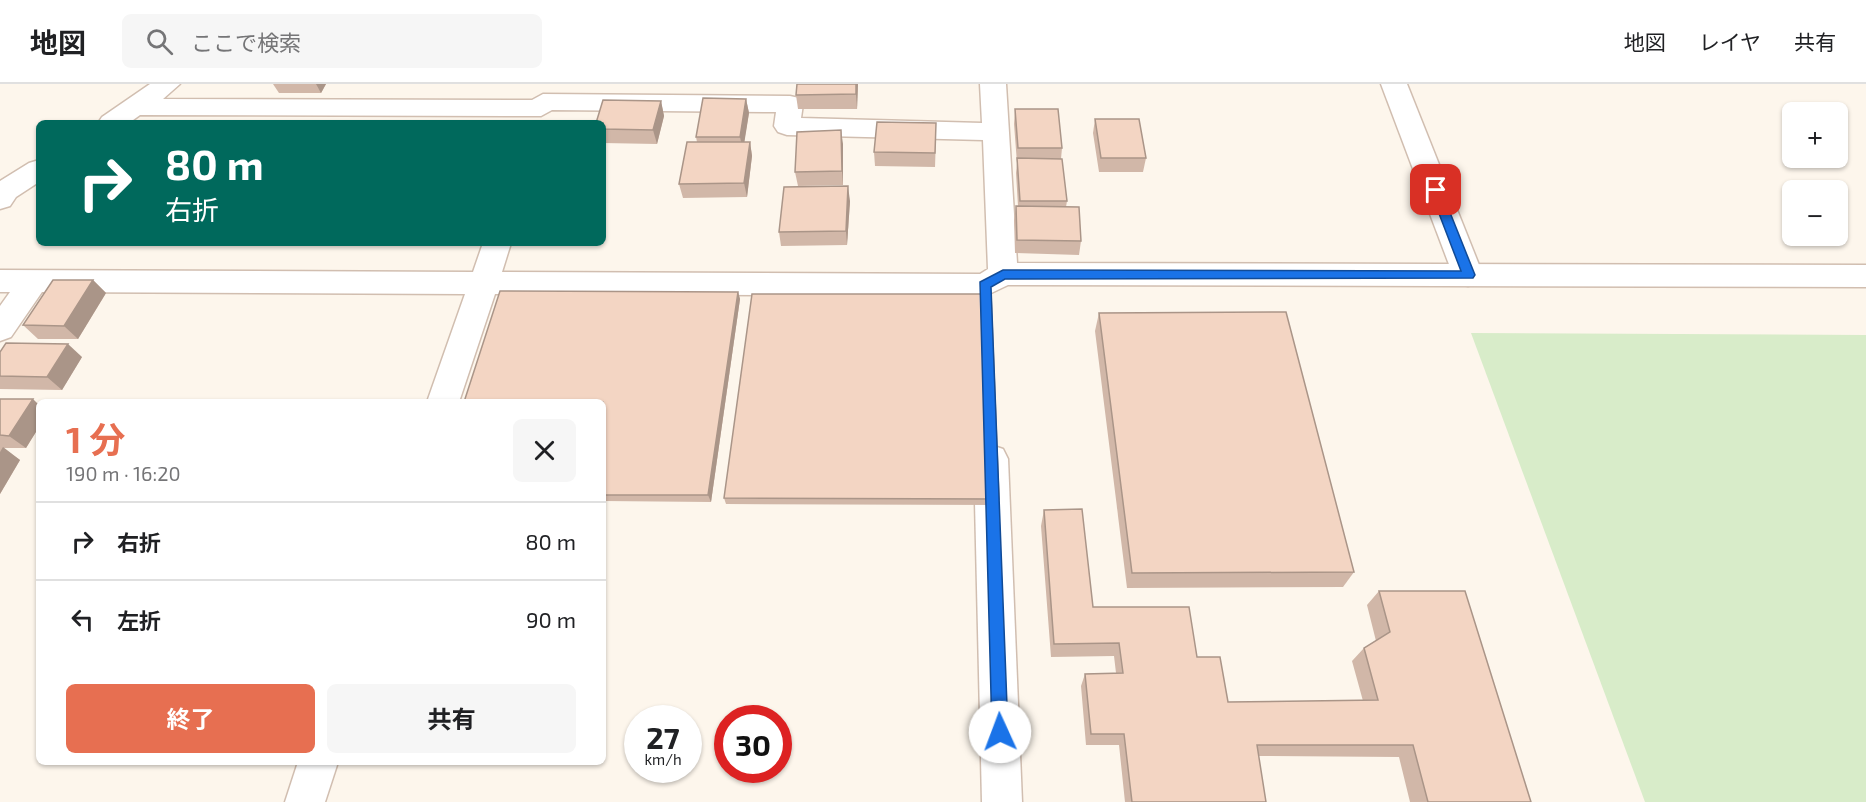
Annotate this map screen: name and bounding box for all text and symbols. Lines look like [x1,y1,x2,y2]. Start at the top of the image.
search box [122,14,542,68]
text: 地図 [30,25,86,59]
icon: search [143,25,176,58]
text: ここで検索 [191,29,301,55]
text: 地図 [1624,29,1666,54]
text: レイヤ [1699,29,1761,54]
text: 共有 [1794,29,1836,54]
map controls [1782,102,1848,246]
button: + [1782,102,1848,168]
text: 80 m [165,138,264,188]
icon: right [66,144,144,222]
pin [1410,164,1461,215]
icon: arrive [1419,173,1452,206]
button: − [1782,180,1848,246]
text: 右折 [165,193,219,225]
text: 1 分 [66,417,125,460]
button: close [513,419,576,482]
text: 190 m · 16:20 [66,461,181,485]
icon: right [66,525,99,558]
text: 80 m [525,528,576,554]
text: 右折 [117,529,161,555]
icon: left [66,603,99,636]
text: 90 m [526,606,576,632]
text: 左折 [117,607,161,633]
button: 終了 [66,684,315,753]
button: 共有 [327,684,576,753]
position arrow [968,700,1032,764]
speed limit sign: 30 [714,705,792,783]
text: 27 [646,719,680,755]
text: km/h [644,750,682,768]

